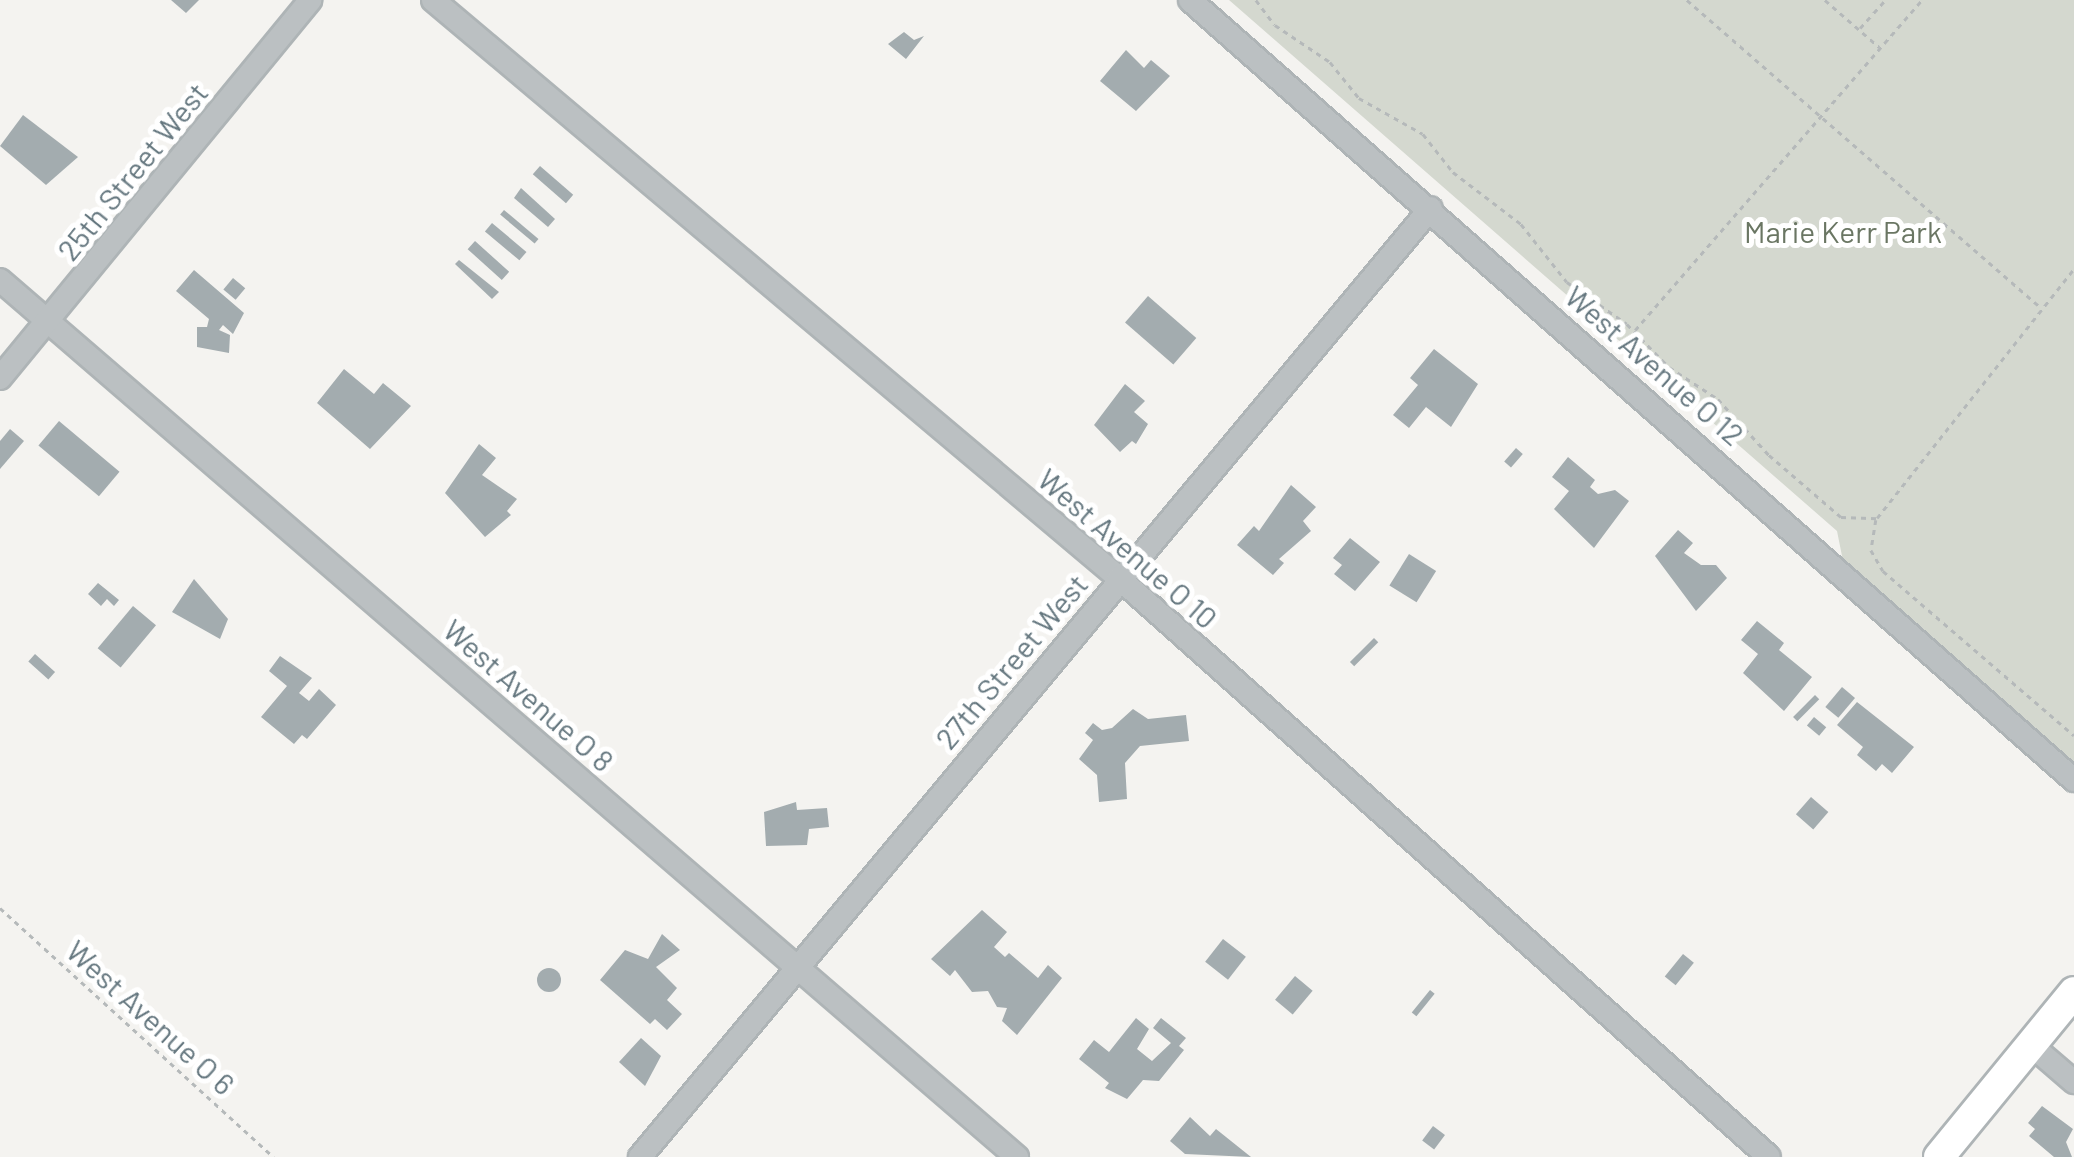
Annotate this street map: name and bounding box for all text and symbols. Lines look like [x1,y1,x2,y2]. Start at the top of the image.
street label: 25th Street West [49,75,215,267]
park label: Marie Kerr Park [1744,213,1942,249]
street label: West Avenue O 12 [1558,278,1752,452]
street label: West Avenue O 10 [1031,460,1225,636]
street label: 27th Street West [927,566,1095,756]
street label: West Avenue O 8 [437,611,621,779]
street label: West Avenue O 6 [60,932,242,1102]

